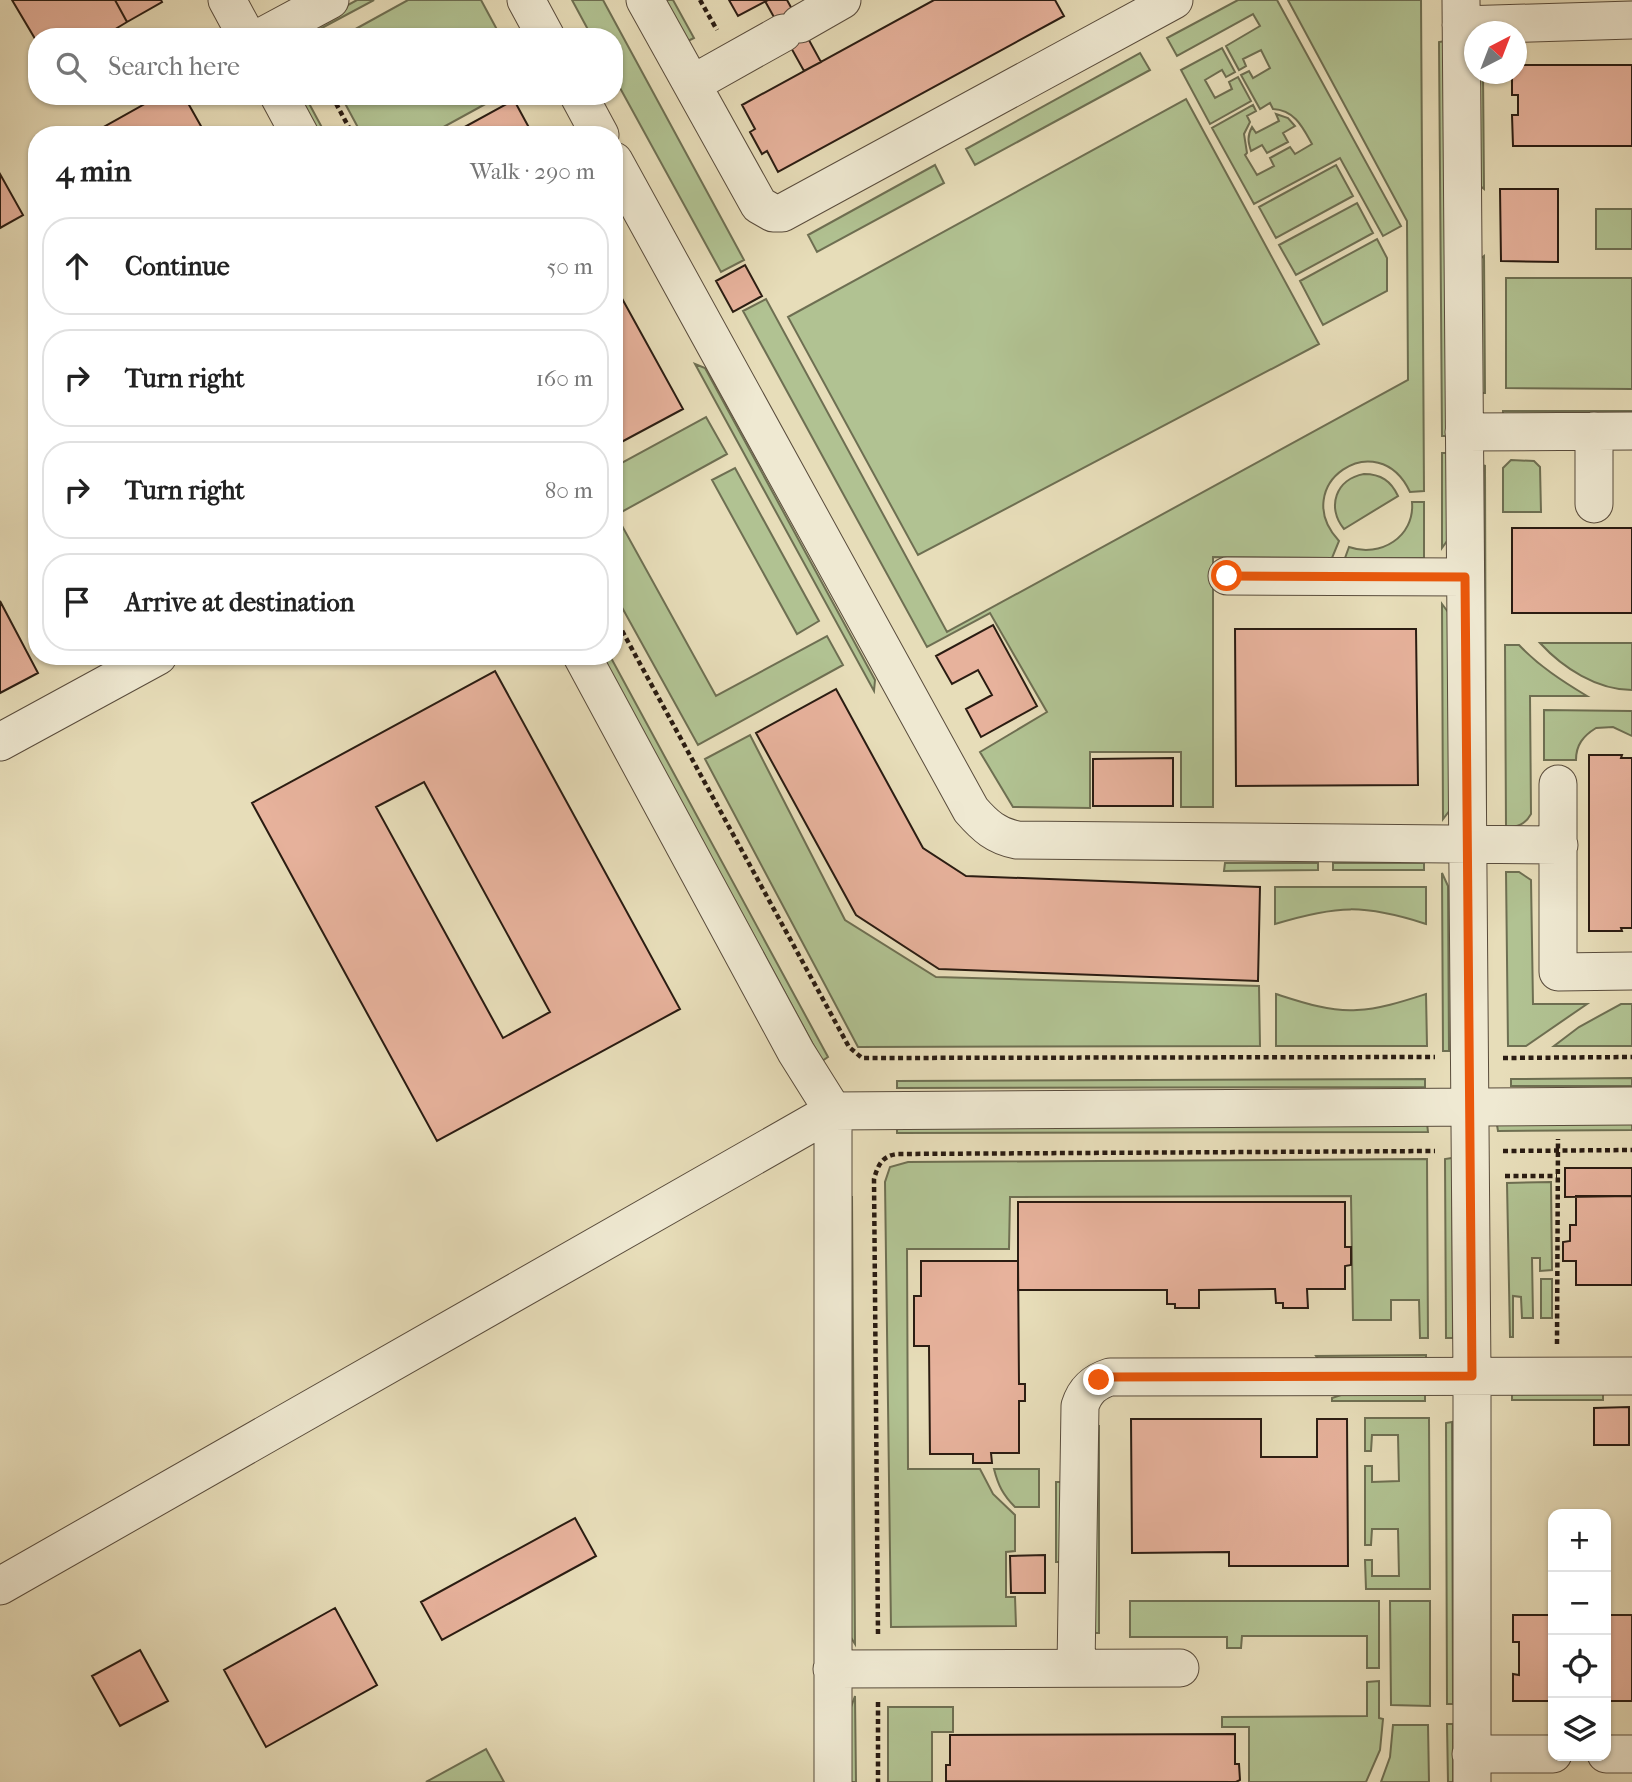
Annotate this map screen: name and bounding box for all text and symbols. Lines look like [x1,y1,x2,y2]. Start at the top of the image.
north arrow [1464,21,1527,84]
search box [28,28,623,105]
icon: search [52,48,90,86]
text: Search here [108,51,240,82]
text: 4 min [56,154,131,189]
text: Walk · 290 m [470,158,595,185]
icon: ahead [58,247,96,285]
text: Continue [125,251,230,282]
text: 50 m [546,253,593,280]
icon: right [58,359,96,397]
text: Turn right [125,363,245,394]
text: 160 m [536,365,593,392]
icon: right [58,471,96,509]
text: Turn right [125,475,245,506]
text: 80 m [545,477,593,504]
route start [1211,560,1242,591]
icon: arrive [58,583,96,621]
text: Arrive at destination [125,587,355,618]
route end [1083,1364,1114,1395]
map controls [1548,1509,1611,1761]
button: + [1548,1509,1611,1572]
button: − [1548,1572,1611,1635]
button: locate [1548,1635,1611,1698]
button: layers [1548,1698,1611,1761]

